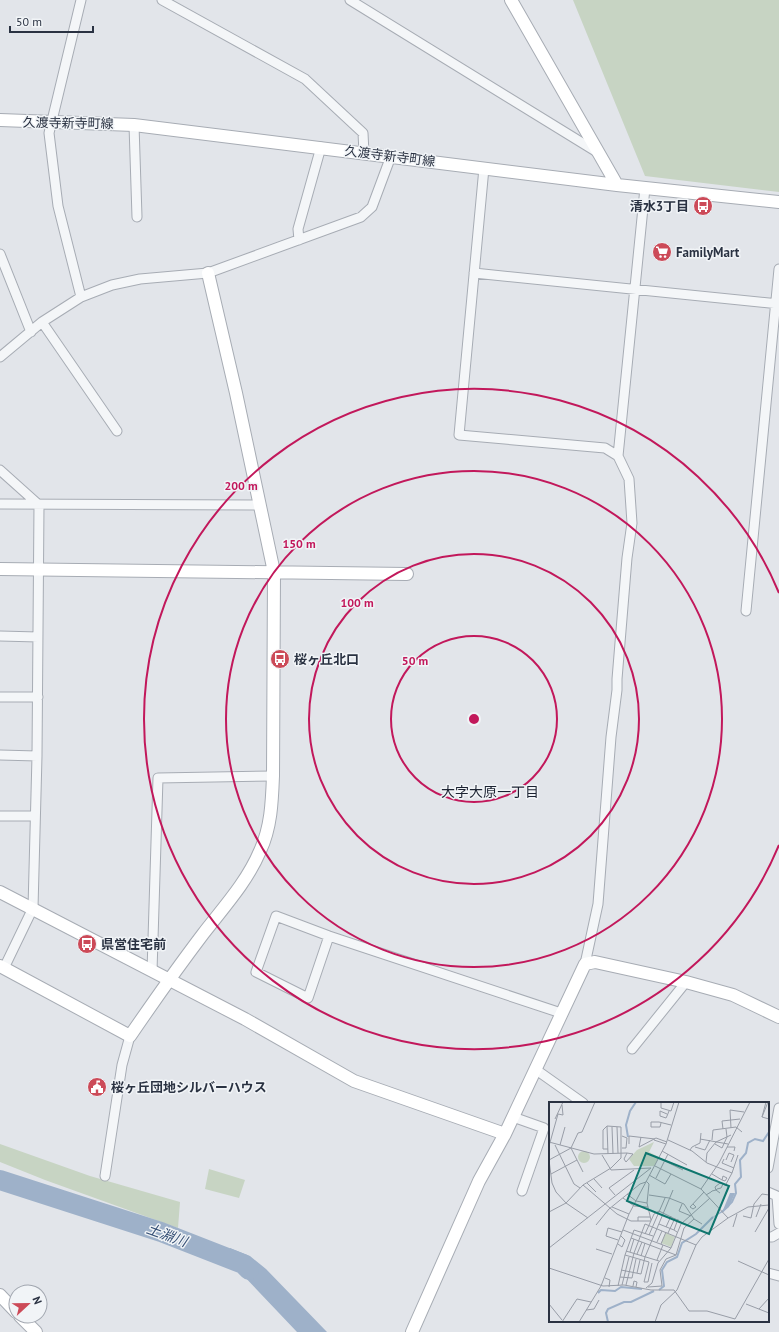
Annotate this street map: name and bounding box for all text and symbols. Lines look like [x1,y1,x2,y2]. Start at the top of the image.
scale bar [10,8,93,34]
text: 50 m [16,14,42,29]
street label: 久渡寺新寺町線 [22,114,114,132]
street label: 久渡寺新寺町線 [344,142,436,170]
bus stop icon: 清水3丁目 [692,195,714,217]
place label: 清水3丁目 [630,198,689,215]
supermarket icon: FamilyMart [651,241,673,263]
place label: FamilyMart [676,244,740,261]
text: 200 m [224,478,258,493]
text: 150 m [282,536,316,551]
text: 100 m [340,595,374,610]
bus stop icon: 桜ヶ丘北口 [269,648,291,670]
place label: 桜ヶ丘北口 [294,651,359,668]
text: 50 m [402,653,428,668]
centre of rings [467,712,481,726]
district label: 大字大原一丁目 [441,783,539,801]
bus stop icon: 県営住宅前 [76,933,98,955]
place label: 県営住宅前 [101,936,166,953]
public building icon: 桜ヶ丘団地シルバーハウス [86,1076,108,1098]
place label: 桜ヶ丘団地シルバーハウス [111,1079,267,1096]
inset map [549,1102,769,1322]
water label: 土淵川 [144,1219,192,1251]
north arrow [8,1284,48,1324]
text: N [29,1294,45,1306]

